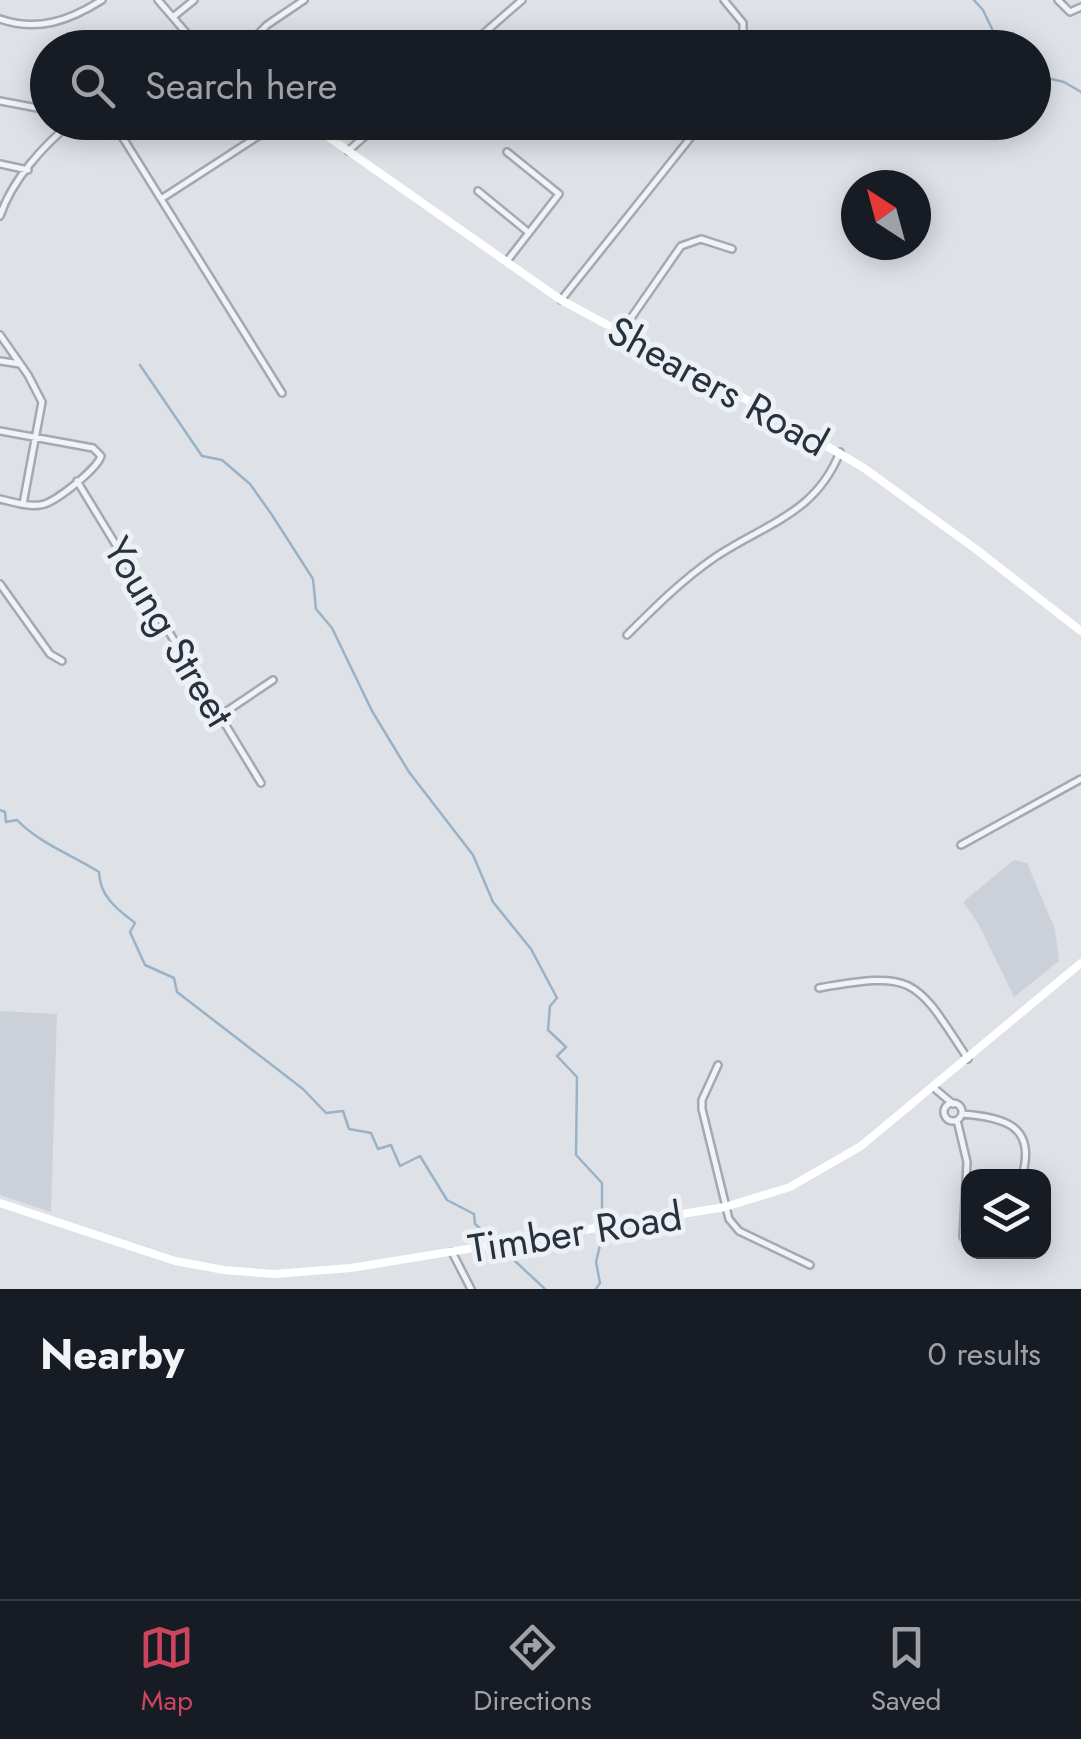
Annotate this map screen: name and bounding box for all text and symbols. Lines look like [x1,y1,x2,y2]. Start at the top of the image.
search box [30,30,1051,140]
icon: search [65,58,120,113]
text: Search here [145,58,337,113]
north arrow [841,170,931,260]
street label: Shearers Road [597,301,839,471]
street label: Young Street [89,526,249,738]
map controls [961,1169,1051,1259]
button: layers [961,1169,1051,1259]
street label: Timber Road [464,1186,686,1278]
text: Nearby [40,1324,184,1385]
text: 0 results [928,1331,1041,1377]
tab: Map [139,1620,194,1721]
tab: Directions [473,1620,592,1721]
tab: Saved [871,1620,942,1721]

